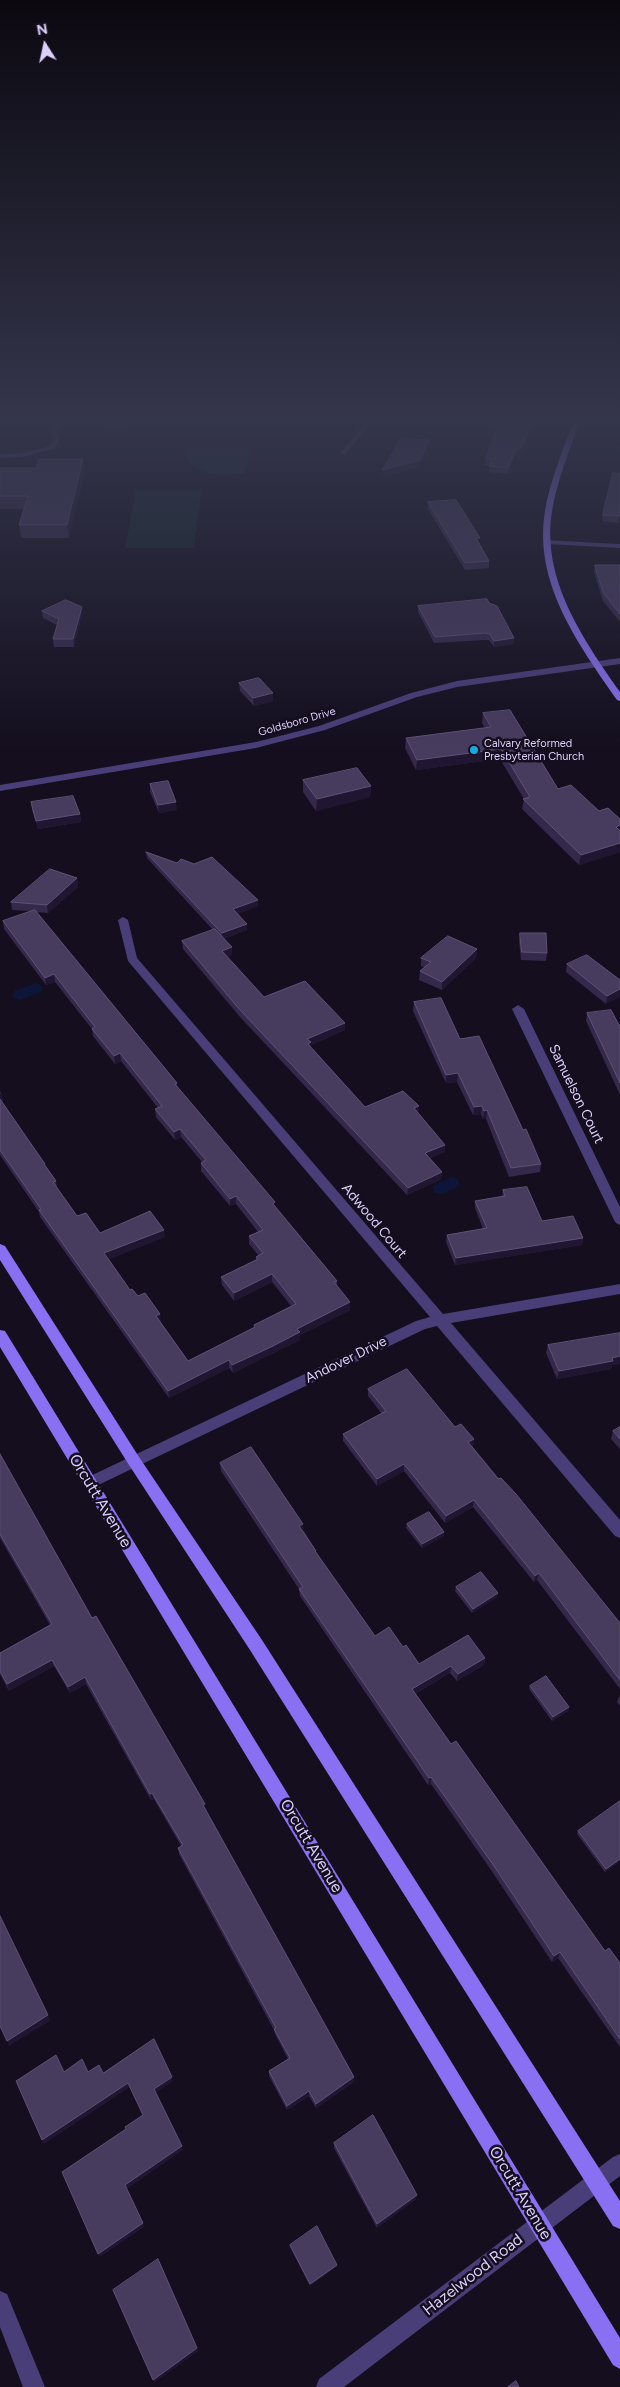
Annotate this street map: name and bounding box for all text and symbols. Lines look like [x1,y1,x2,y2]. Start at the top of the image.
north arrow [20,20,70,70]
text: N [35,20,49,39]
street label: Goldsboro Drive [257,705,337,739]
place label: Calvary Reformed Presbyterian Church [484,737,584,763]
marker: Calvary Reformed Presbyterian Church [468,744,480,756]
street label: Samuelson Court [545,1042,607,1146]
street label: Adwood Court [338,1180,410,1262]
street label: Andover Drive [302,1333,390,1387]
street label: Orcutt Avenue [65,1451,135,1551]
street label: Orcutt Avenue [276,1796,346,1896]
street label: Orcutt Avenue [485,2143,555,2243]
street label: Hazelwood Road [419,2230,527,2320]

